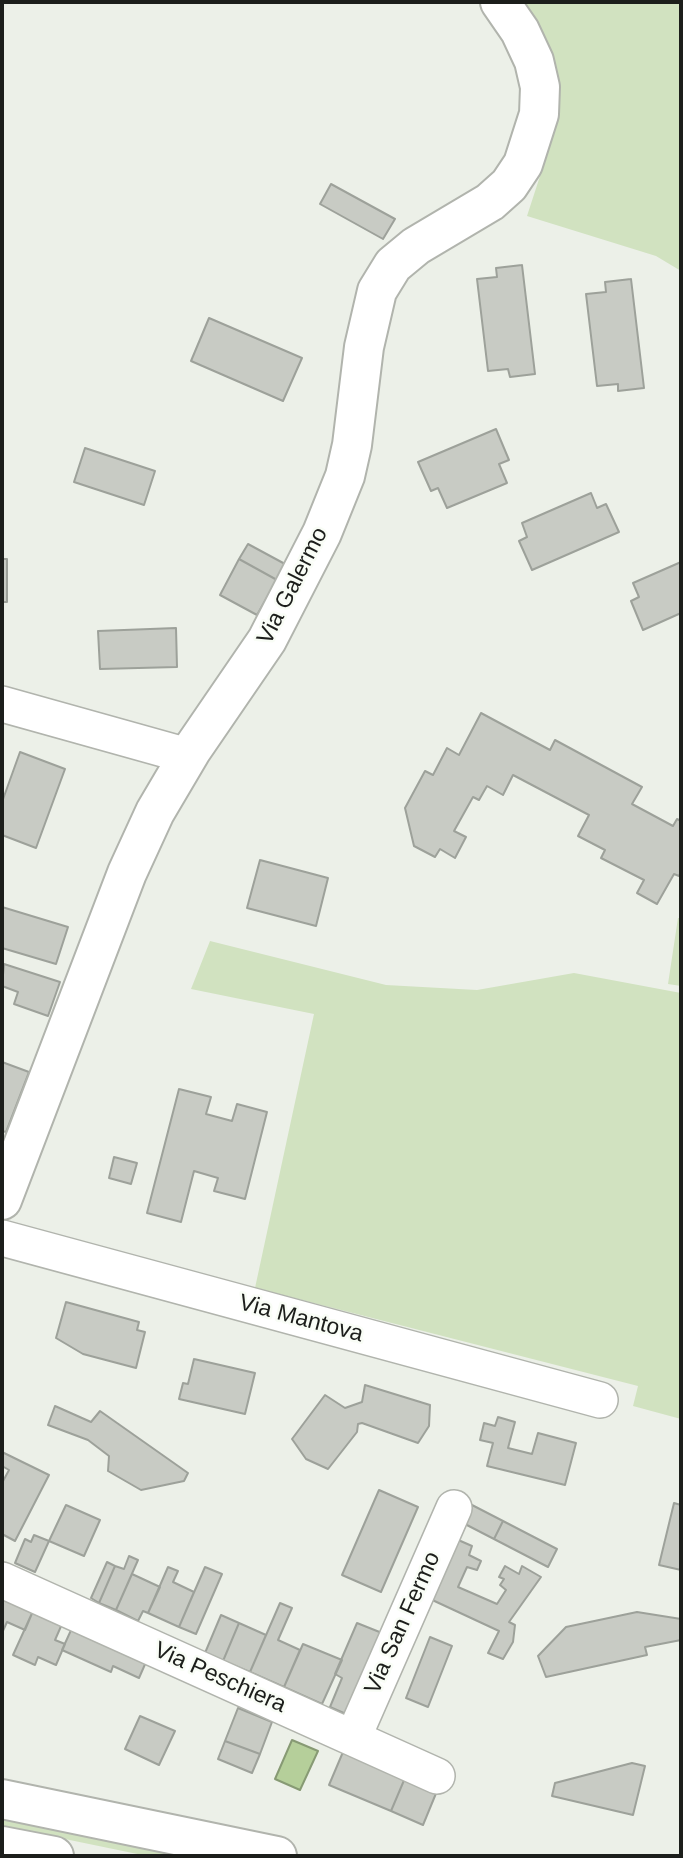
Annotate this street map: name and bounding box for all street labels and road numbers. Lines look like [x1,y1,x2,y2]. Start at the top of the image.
street label: Via Galermo [252,523,334,649]
street label: Via Mantova [236,1289,366,1349]
street label: Via San Fermo [359,1548,447,1698]
street label: Via Peschiera [150,1637,290,1719]

